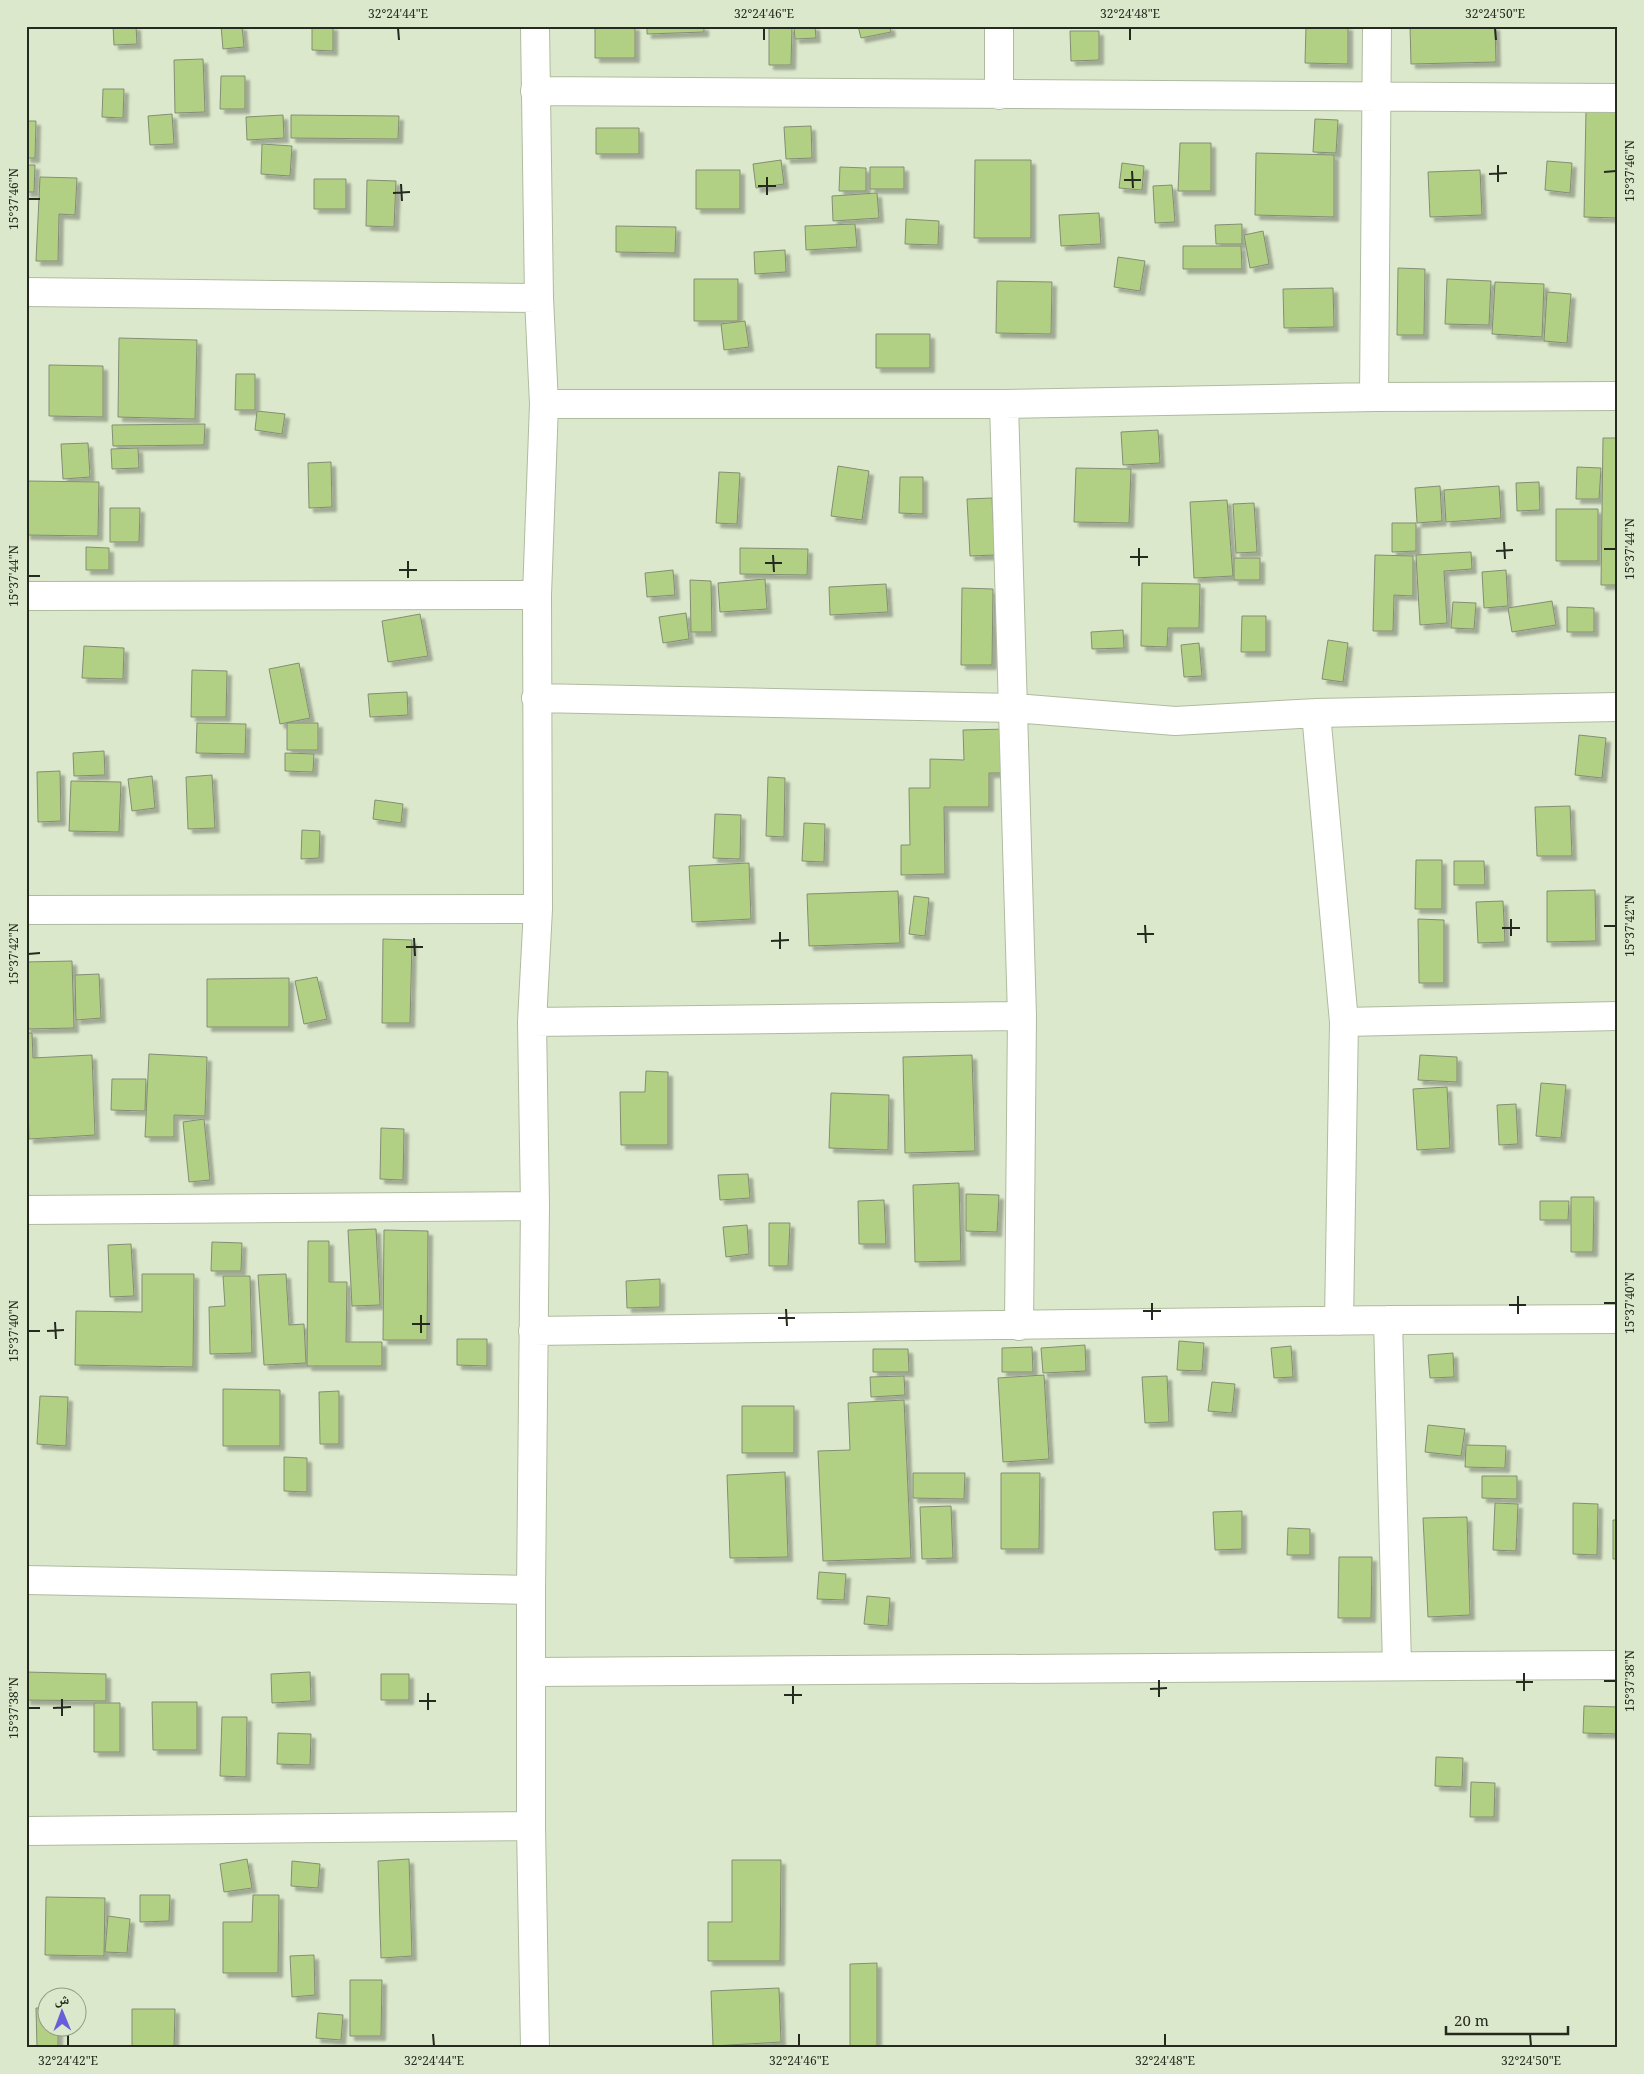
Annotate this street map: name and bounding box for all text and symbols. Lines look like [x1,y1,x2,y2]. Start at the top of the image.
text: 32°24'44"E [368,5,428,22]
text: 32°24'46"E [734,5,794,22]
text: 32°24'48"E [1100,5,1160,22]
text: 32°24'50"E [1465,5,1525,22]
text: 15°37'46"N [1621,140,1638,202]
text: 15°37'46"N [5,168,22,230]
text: 15°37'44"N [1621,518,1638,580]
text: 15°37'44"N [5,545,22,607]
text: 15°37'42"N [1621,895,1638,957]
text: 15°37'42"N [5,923,22,985]
text: 15°37'40"N [1621,1272,1638,1334]
text: 15°37'40"N [5,1300,22,1362]
text: 15°37'38"N [1621,1650,1638,1712]
text: 15°37'38"N [5,1677,22,1739]
north arrow [38,1986,88,2036]
text: ش [54,1989,69,2008]
scale bar [1446,2004,1569,2036]
text: 20 m [1454,2010,1489,2030]
text: 32°24'42"E [38,2052,98,2069]
text: 32°24'44"E [404,2052,464,2069]
text: 32°24'46"E [769,2052,829,2069]
text: 32°24'48"E [1135,2052,1195,2069]
text: 32°24'50"E [1501,2052,1561,2069]

